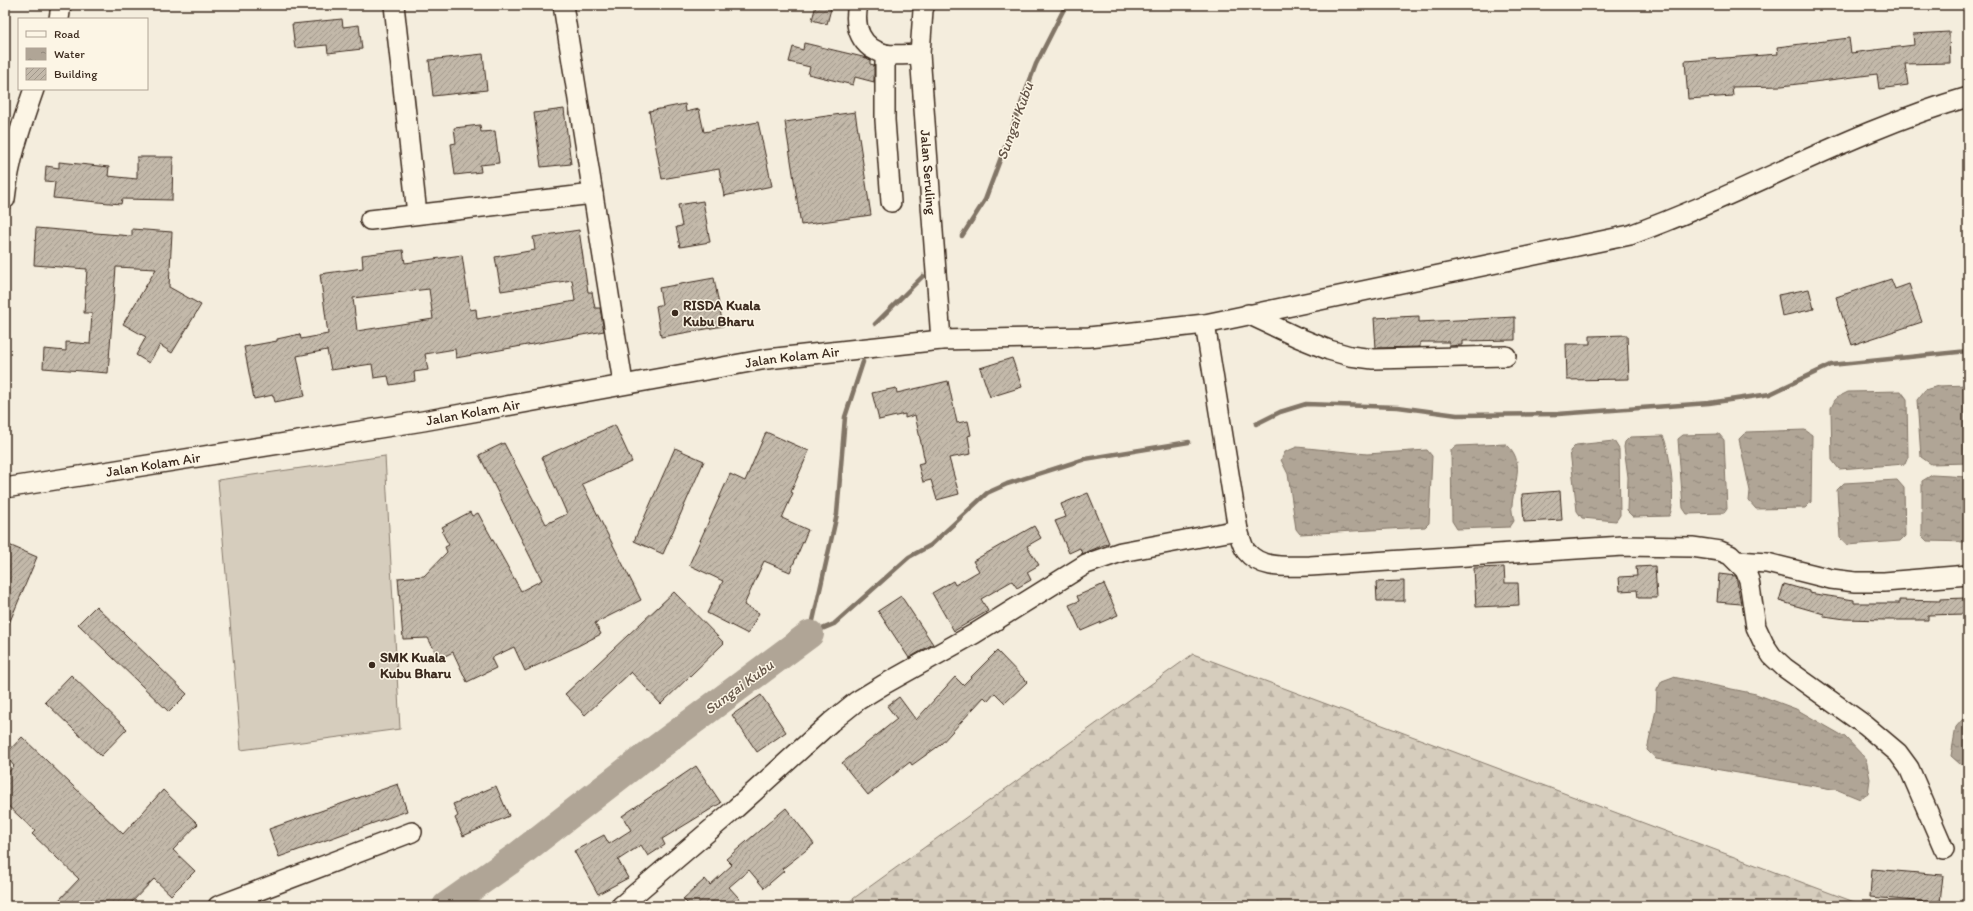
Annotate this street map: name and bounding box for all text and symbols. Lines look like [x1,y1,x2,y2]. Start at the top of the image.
legend [18,18,148,90]
text: Road [54,27,80,41]
text: Water [54,47,85,61]
text: Building [54,67,98,81]
water label: Sungai Kubu [993,79,1038,162]
street label: Jalan Seruling [917,129,940,216]
place label: RISDA Kuala Kubu Bharu [683,297,761,330]
marker: RISDA Kuala Kubu Bharu [670,308,680,318]
street label: Jalan Kolam Air [743,343,841,372]
street label: Jalan Kolam Air [425,396,522,429]
street label: Jalan Kolam Air [105,449,202,481]
place label: SMK Kuala Kubu Bharu [380,649,451,682]
water label: Sungai Kubu [701,655,778,718]
marker: SMK Kuala Kubu Bharu [367,660,377,670]

